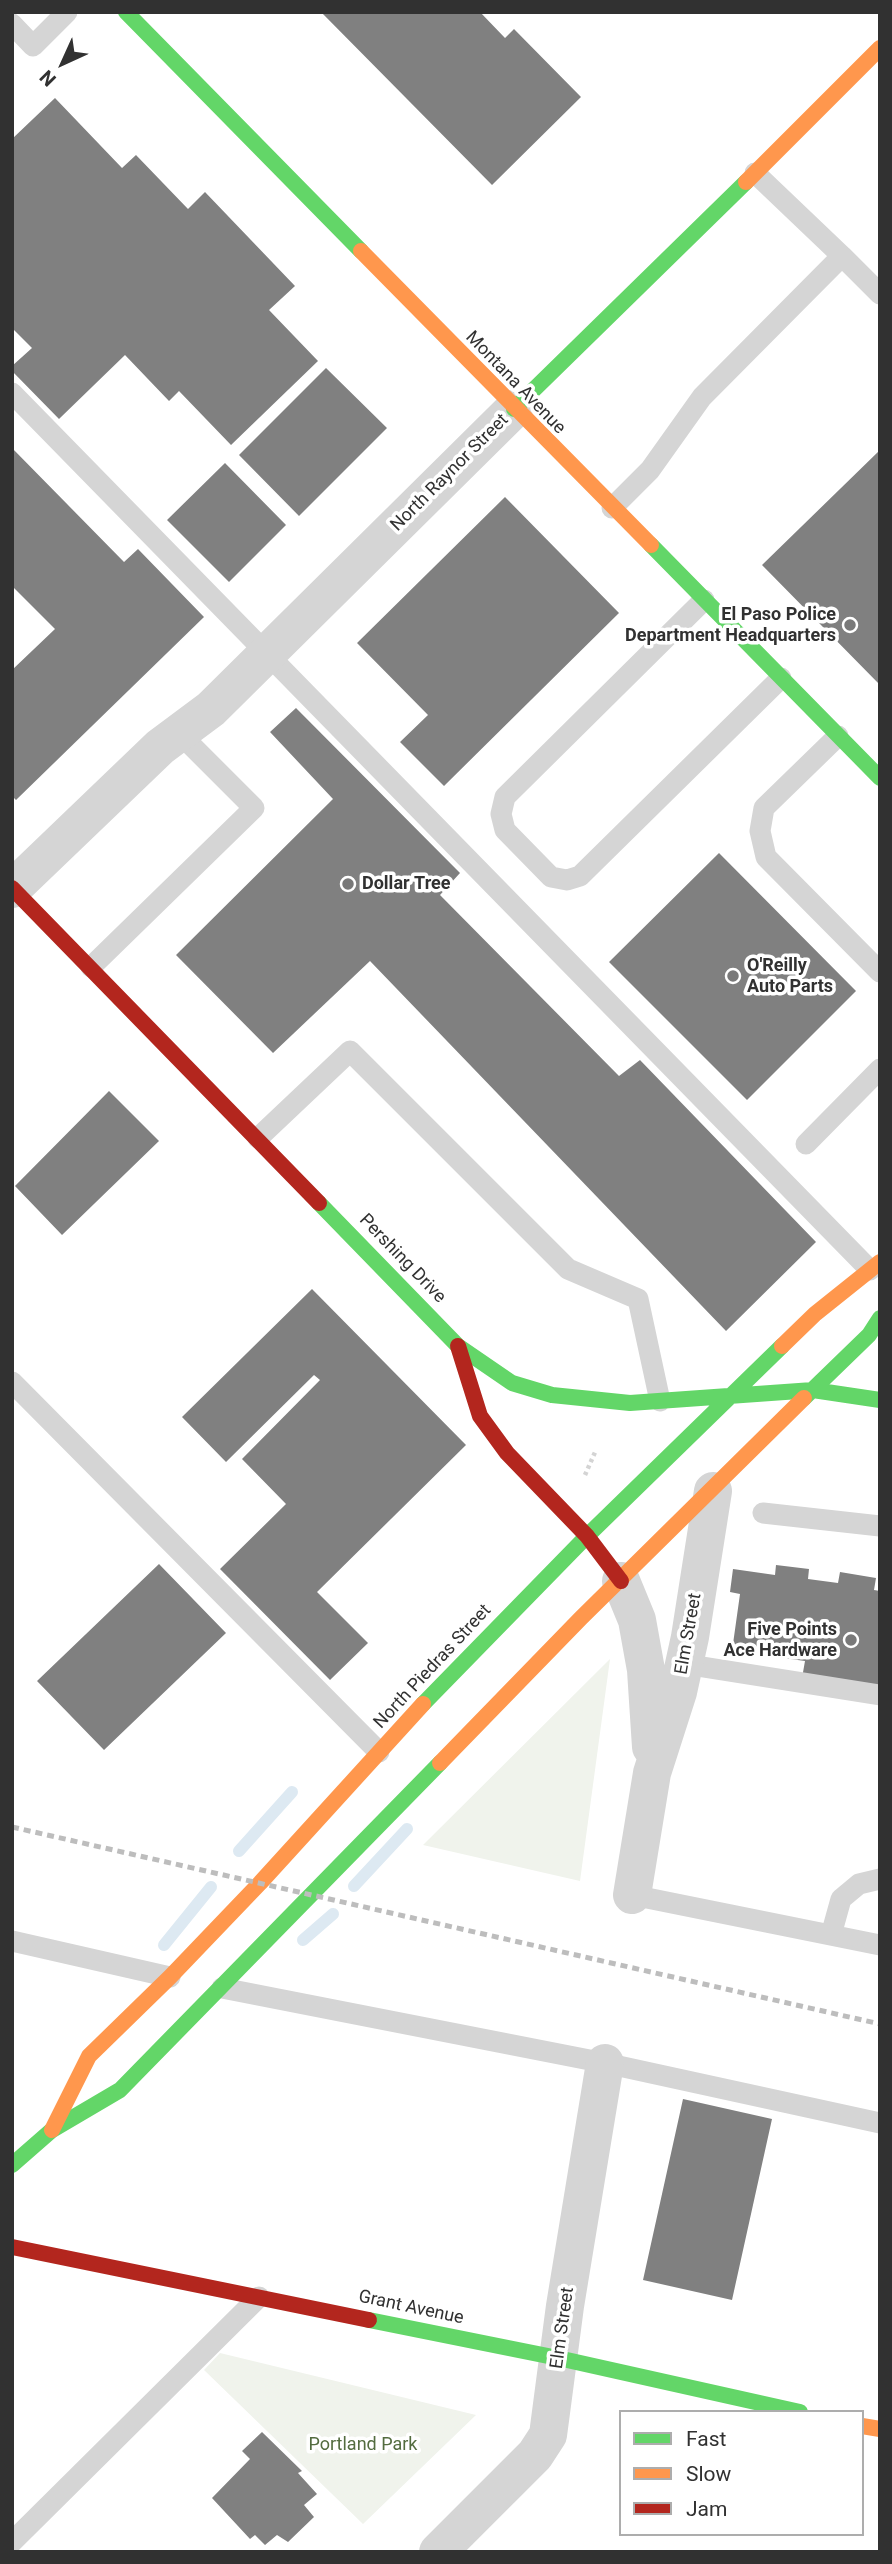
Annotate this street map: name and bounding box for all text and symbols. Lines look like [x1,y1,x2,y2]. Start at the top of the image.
north arrow [28,28,98,98]
text: N [35,65,61,91]
street label: Montana Avenue [460,327,570,439]
street label: North Raynor Street [387,410,513,536]
place label: El Paso Police Department Headquarters [625,604,836,646]
marker: El Paso Police Department Headquarters [842,617,858,633]
place label: Dollar Tree [362,873,451,895]
marker: Dollar Tree [340,876,356,892]
place label: O'Reilly Auto Parts [747,955,833,998]
marker: O'Reilly Auto Parts [725,968,741,984]
street label: Pershing Drive [354,1210,450,1308]
street label: Elm Street [671,1592,707,1676]
street label: North Piedras Street [370,1600,496,1734]
place label: Five Points Ace Hardware [723,1619,837,1662]
marker: Five Points Ace Hardware [843,1632,859,1648]
street label: Grant Avenue [356,2286,466,2330]
street label: Elm Street [547,2286,579,2370]
legend [619,2410,864,2536]
text: Fast [686,2427,726,2451]
park label: Portland Park [309,2434,417,2456]
text: Slow [686,2462,731,2486]
text: Jam [686,2497,727,2521]

